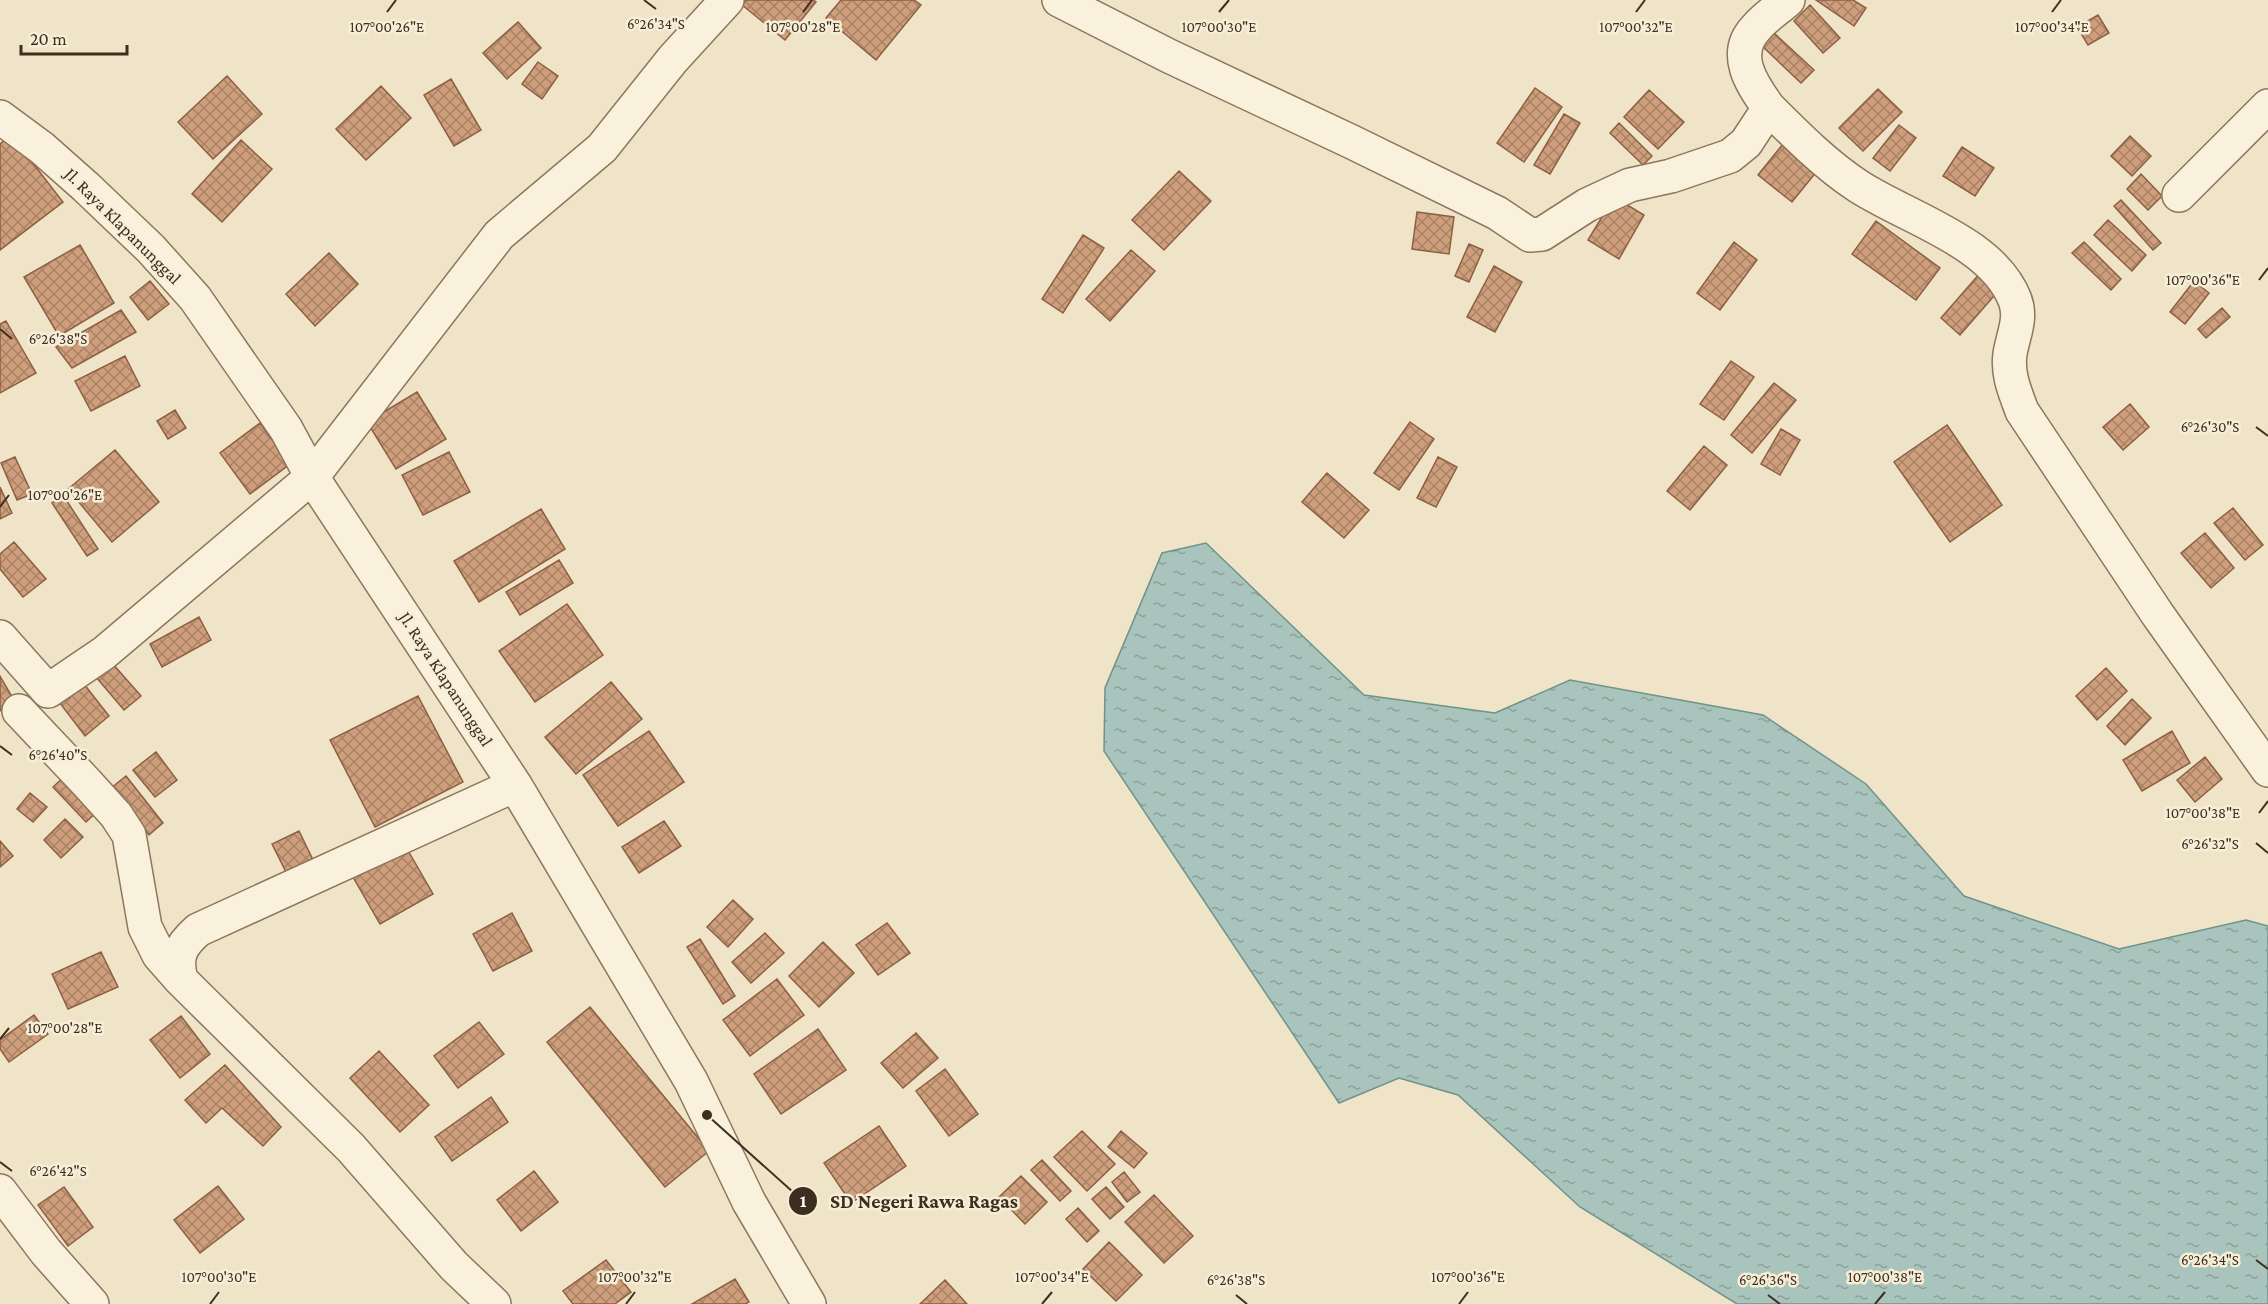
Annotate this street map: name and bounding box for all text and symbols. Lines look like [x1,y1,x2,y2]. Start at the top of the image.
text: 6°26'34"S [627,16,685,32]
scale bar [21,18,128,56]
text: 107°00'26"E [350,19,424,35]
text: 107°00'28"E [766,19,840,35]
text: 107°00'30"E [1182,19,1256,35]
text: 107°00'32"E [1599,19,1673,35]
text: 107°00'34"E [2015,19,2089,35]
text: 20 m [30,29,67,49]
street label: Jl. Raya Klapanunggal [59,162,185,288]
text: 107°00'36"E [2166,272,2240,288]
text: 6°26'38"S [29,331,87,347]
text: 6°26'30"S [2181,419,2239,435]
text: 107°00'26"E [28,487,102,503]
street label: Jl. Raya Klapanunggal [394,606,497,750]
text: 6°26'40"S [29,747,87,763]
text: 107°00'38"E [2166,805,2240,821]
text: 6°26'32"S [2181,836,2239,852]
text: 107°00'28"E [28,1020,102,1036]
text: 6°26'42"S [29,1163,87,1179]
callout: SD Negeri Rawa Ragas [788,1182,1030,1220]
text: SD Negeri Rawa Ragas [830,1190,1018,1212]
text: 1 [800,1191,807,1211]
text: 6°26'34"S [2181,1252,2239,1268]
text: 107°00'30"E [182,1269,256,1285]
text: 107°00'32"E [598,1269,672,1285]
text: 107°00'34"E [1015,1269,1089,1285]
text: 107°00'36"E [1431,1269,1505,1285]
text: 107°00'38"E [1848,1269,1922,1285]
text: 6°26'38"S [1207,1272,1265,1288]
text: 6°26'36"S [1739,1272,1797,1288]

